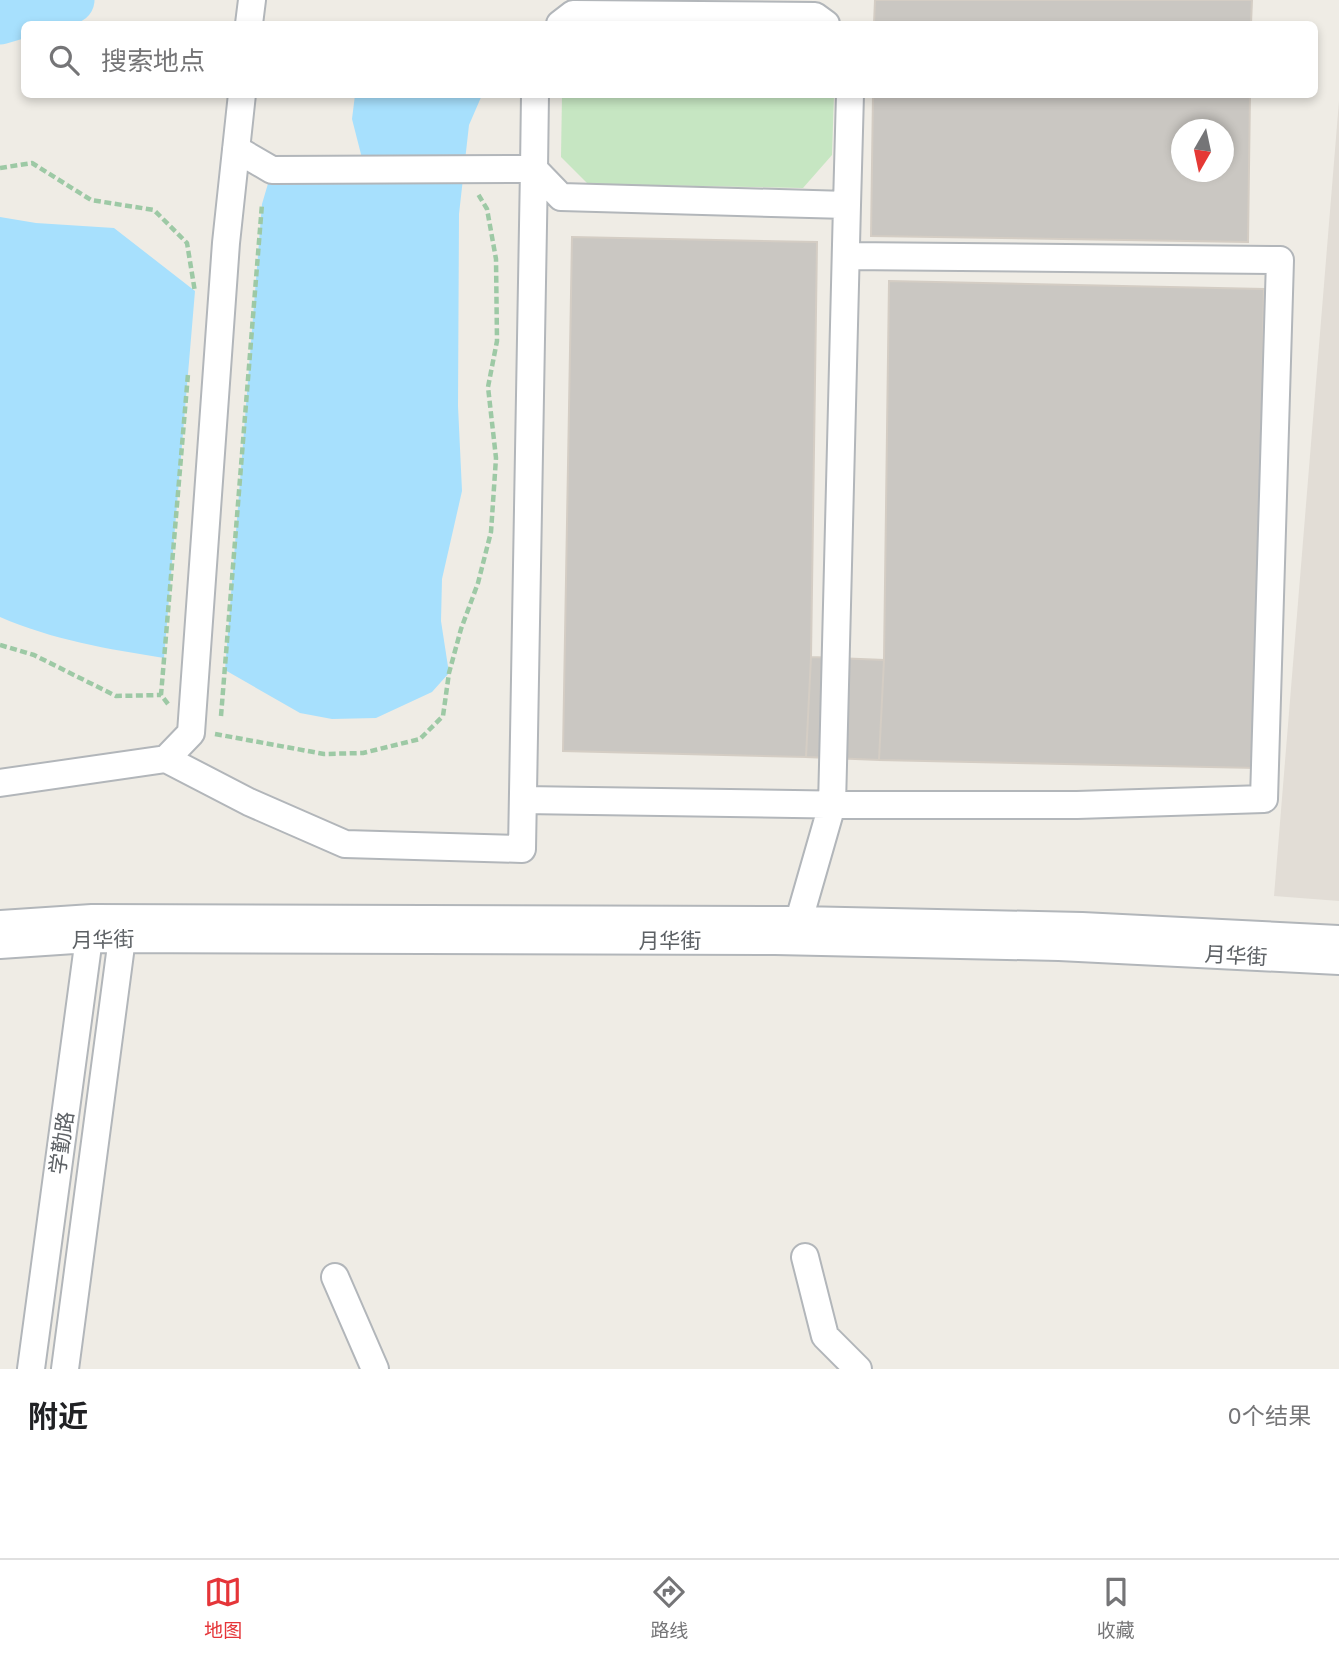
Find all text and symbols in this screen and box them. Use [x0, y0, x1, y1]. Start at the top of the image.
search box [21, 21, 1318, 98]
icon: search [45, 41, 83, 79]
text: 搜索地点 [101, 47, 205, 80]
north arrow [1171, 119, 1234, 182]
street label: 月华街 [71, 927, 135, 956]
street label: 月华街 [639, 929, 702, 956]
street label: 月华街 [1204, 942, 1268, 973]
street label: 学勤路 [46, 1110, 81, 1176]
text: 附近 [28, 1401, 88, 1438]
text: 0个结果 [1227, 1404, 1311, 1433]
tab: 地图 [204, 1573, 242, 1644]
tab: 路线 [650, 1573, 689, 1644]
tab: 收藏 [1097, 1573, 1135, 1644]

